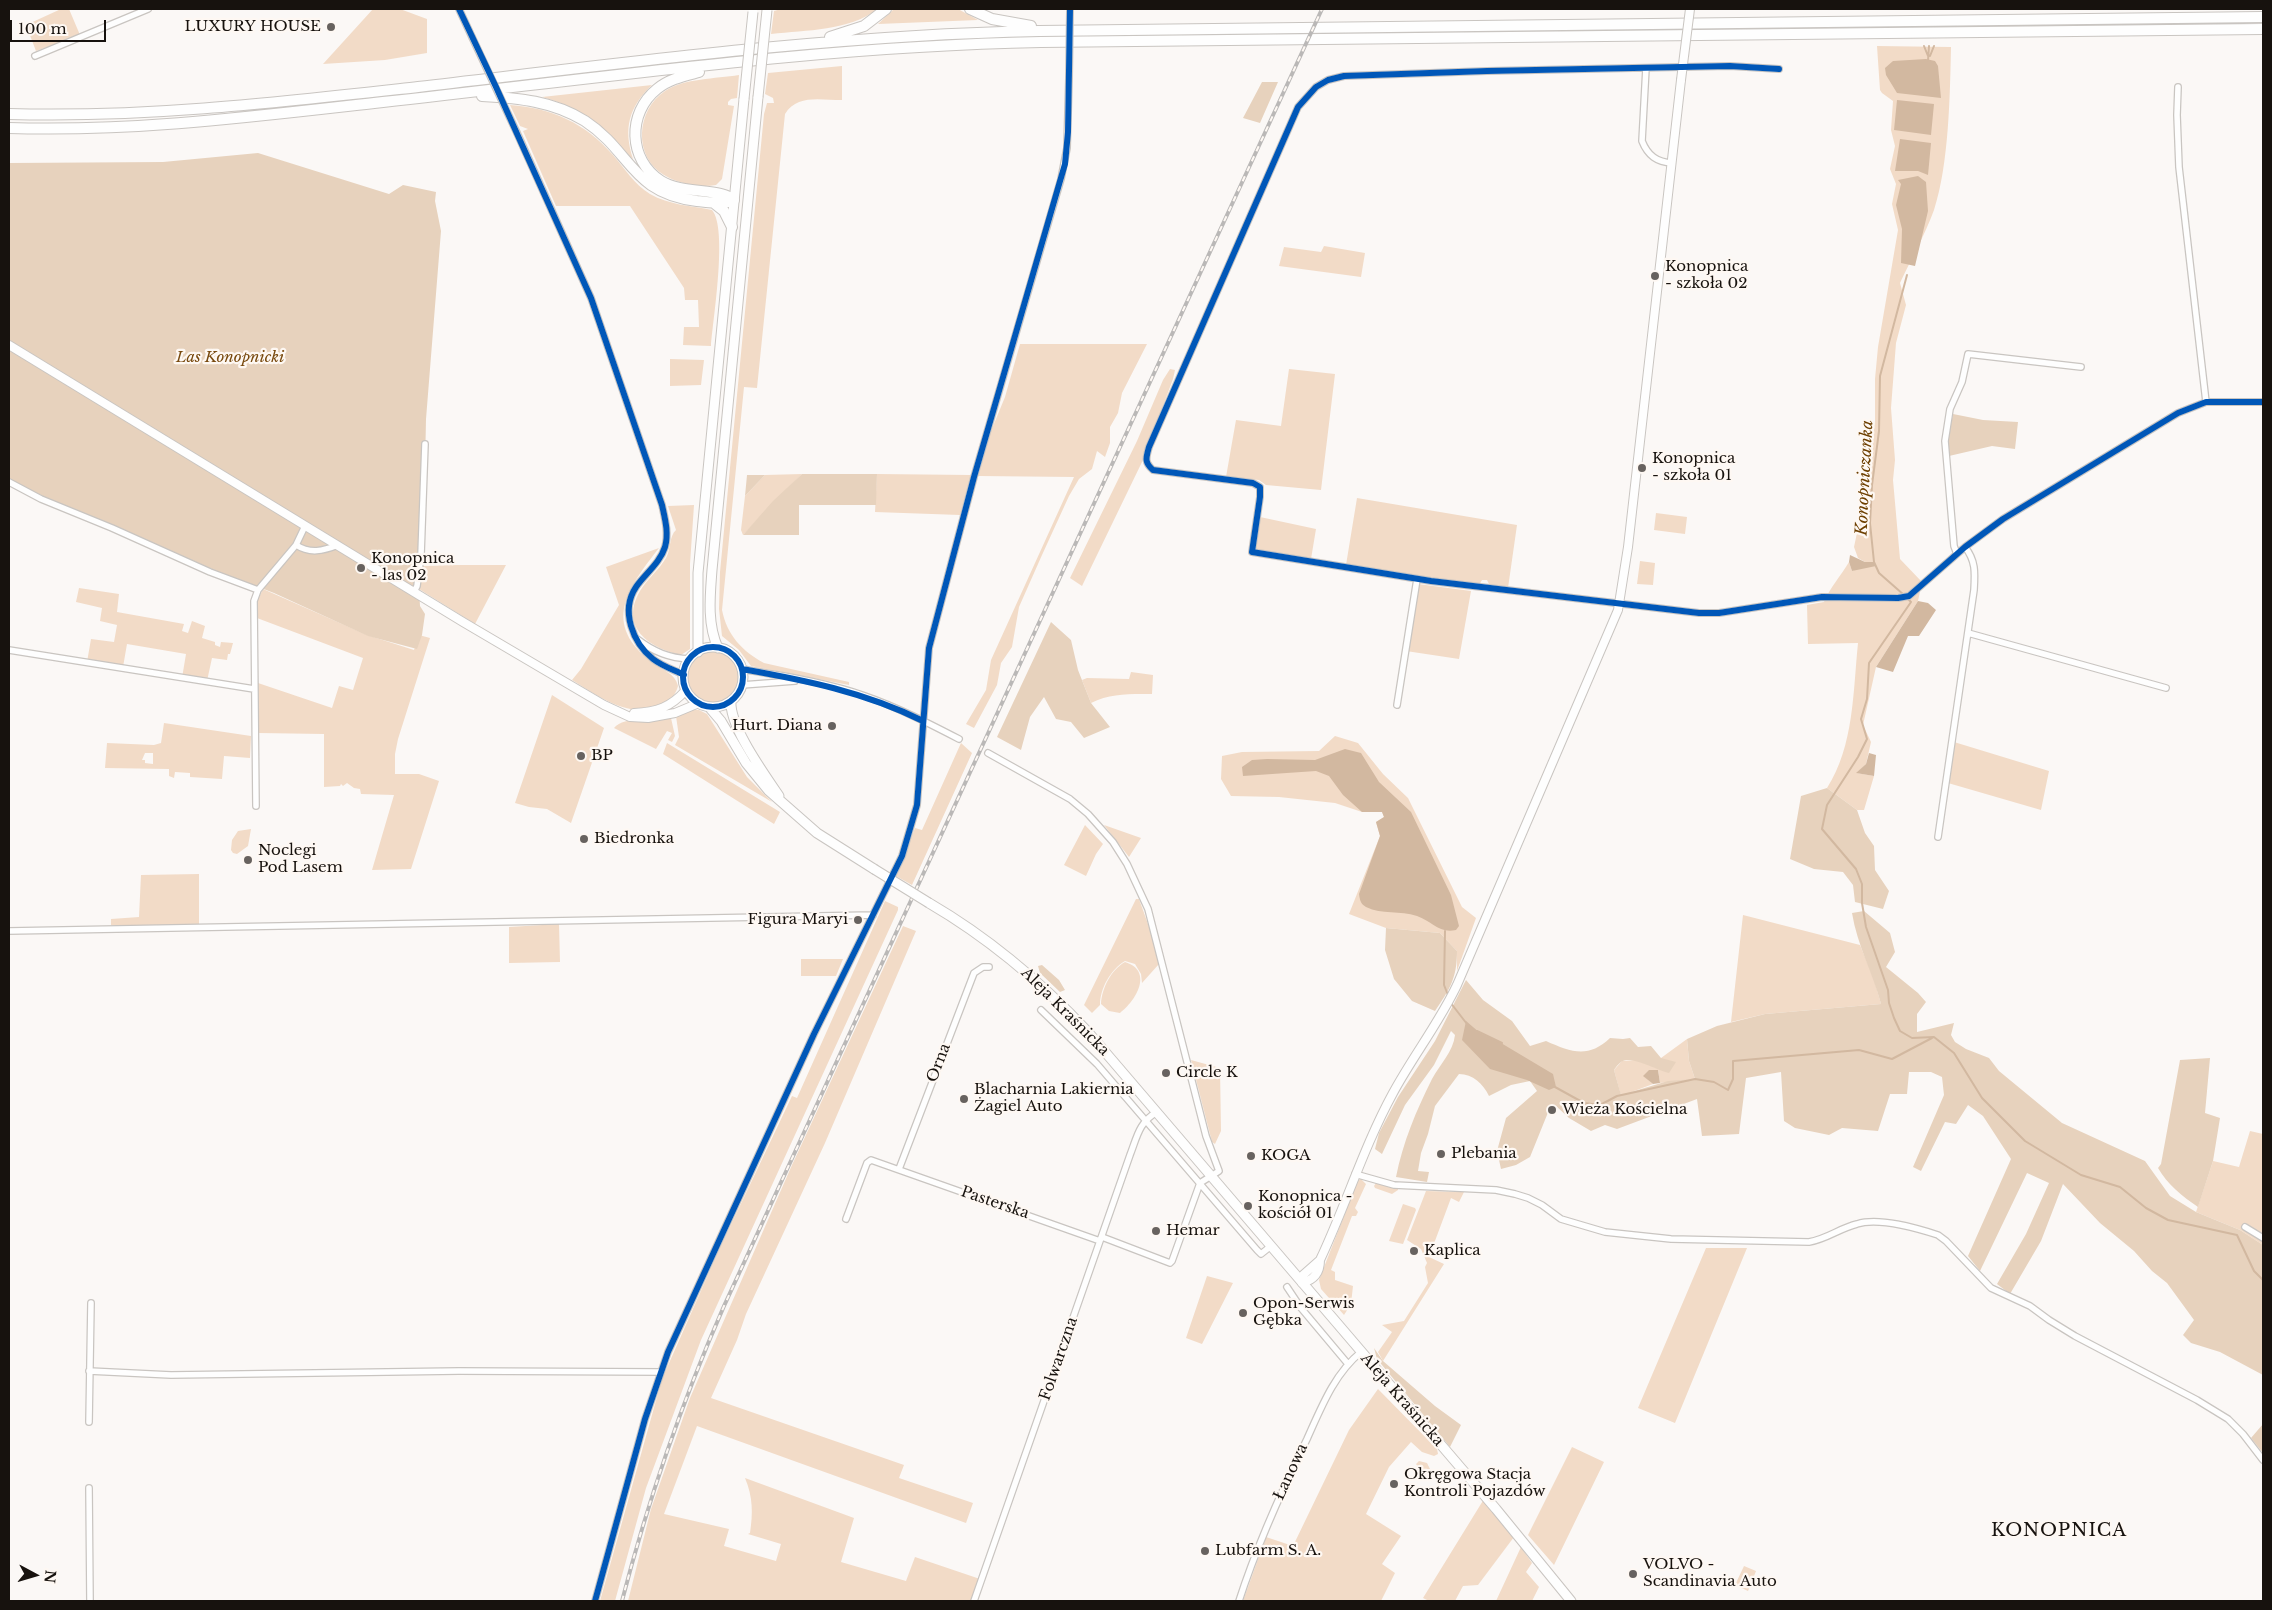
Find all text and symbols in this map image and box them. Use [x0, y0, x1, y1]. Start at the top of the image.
scale bar [12, 10, 109, 42]
place label: LUXURY HOUSE [185, 18, 321, 36]
text: 100 m [18, 19, 67, 38]
marker: LUXURY HOUSE [325, 21, 337, 33]
place label: Konopnica - szkoła 02 [1665, 258, 1748, 293]
marker: Konopnica - szkoła 02 [1649, 270, 1661, 282]
park label: Las Konopnicki [176, 349, 284, 367]
water label: Konopniczanka [1852, 420, 1878, 536]
place label: Konopnica - szkoła 01 [1652, 450, 1735, 485]
marker: Konopnica - szkoła 01 [1636, 462, 1648, 474]
place label: Konopnica - las 02 [371, 550, 454, 585]
marker: Konopnica - las 02 [355, 562, 367, 574]
place label: Hurt. Diana [732, 717, 822, 735]
marker: Hurt. Diana [826, 720, 838, 732]
place label: BP [591, 747, 613, 765]
marker: BP [575, 750, 587, 762]
place label: Biedronka [594, 830, 674, 848]
marker: Biedronka [578, 833, 590, 845]
place label: Noclegi Pod Lasem [258, 842, 343, 877]
marker: Noclegi Pod Lasem [242, 854, 254, 866]
place label: Figura Maryi [748, 911, 848, 929]
marker: Figura Maryi [852, 914, 864, 926]
street label: Aleja Kraśnicka [1017, 964, 1113, 1060]
street label: Orna [923, 1041, 955, 1085]
place label: Circle K [1176, 1064, 1238, 1082]
marker: Circle K [1160, 1067, 1172, 1079]
place label: Blacharnia Lakiernia Żagiel Auto [974, 1081, 1134, 1116]
marker: Blacharnia Lakiernia Żagiel Auto [958, 1093, 970, 1105]
place label: Wieża Kościelna [1562, 1101, 1687, 1119]
marker: Wieża Kościelna [1546, 1104, 1558, 1116]
place label: Plebania [1451, 1145, 1517, 1163]
place label: KOGA [1261, 1147, 1311, 1165]
marker: Plebania [1435, 1148, 1447, 1160]
marker: KOGA [1245, 1150, 1257, 1162]
street label: Pasterska [958, 1183, 1032, 1223]
place label: Konopnica - kościół 01 [1258, 1188, 1352, 1223]
marker: Konopnica - kościół 01 [1242, 1200, 1254, 1212]
place label: Hemar [1166, 1222, 1220, 1240]
marker: Hemar [1150, 1225, 1162, 1237]
place label: Kaplica [1424, 1242, 1481, 1260]
marker: Kaplica [1408, 1245, 1420, 1257]
place label: Opon-Serwis Gębka [1253, 1295, 1355, 1330]
marker: Opon-Serwis Gębka [1237, 1307, 1249, 1319]
street label: Folwarczna [1036, 1315, 1082, 1403]
street label: Aleja Kraśnicka [1357, 1350, 1447, 1450]
street label: Łanowa [1270, 1441, 1312, 1503]
place label: Okręgowa Stacja Kontroli Pojazdów [1404, 1466, 1545, 1501]
marker: Okręgowa Stacja Kontroli Pojazdów [1388, 1478, 1400, 1490]
district label: KONOPNICA [1990, 1520, 2128, 1542]
place label: Lubfarm S. A. [1215, 1542, 1321, 1560]
marker: Lubfarm S. A. [1199, 1545, 1211, 1557]
north arrow [10, 1550, 60, 1600]
place label: VOLVO - Scandinavia Auto [1643, 1556, 1777, 1591]
marker: VOLVO - Scandinavia Auto [1627, 1568, 1639, 1580]
text: N [40, 1569, 60, 1584]

